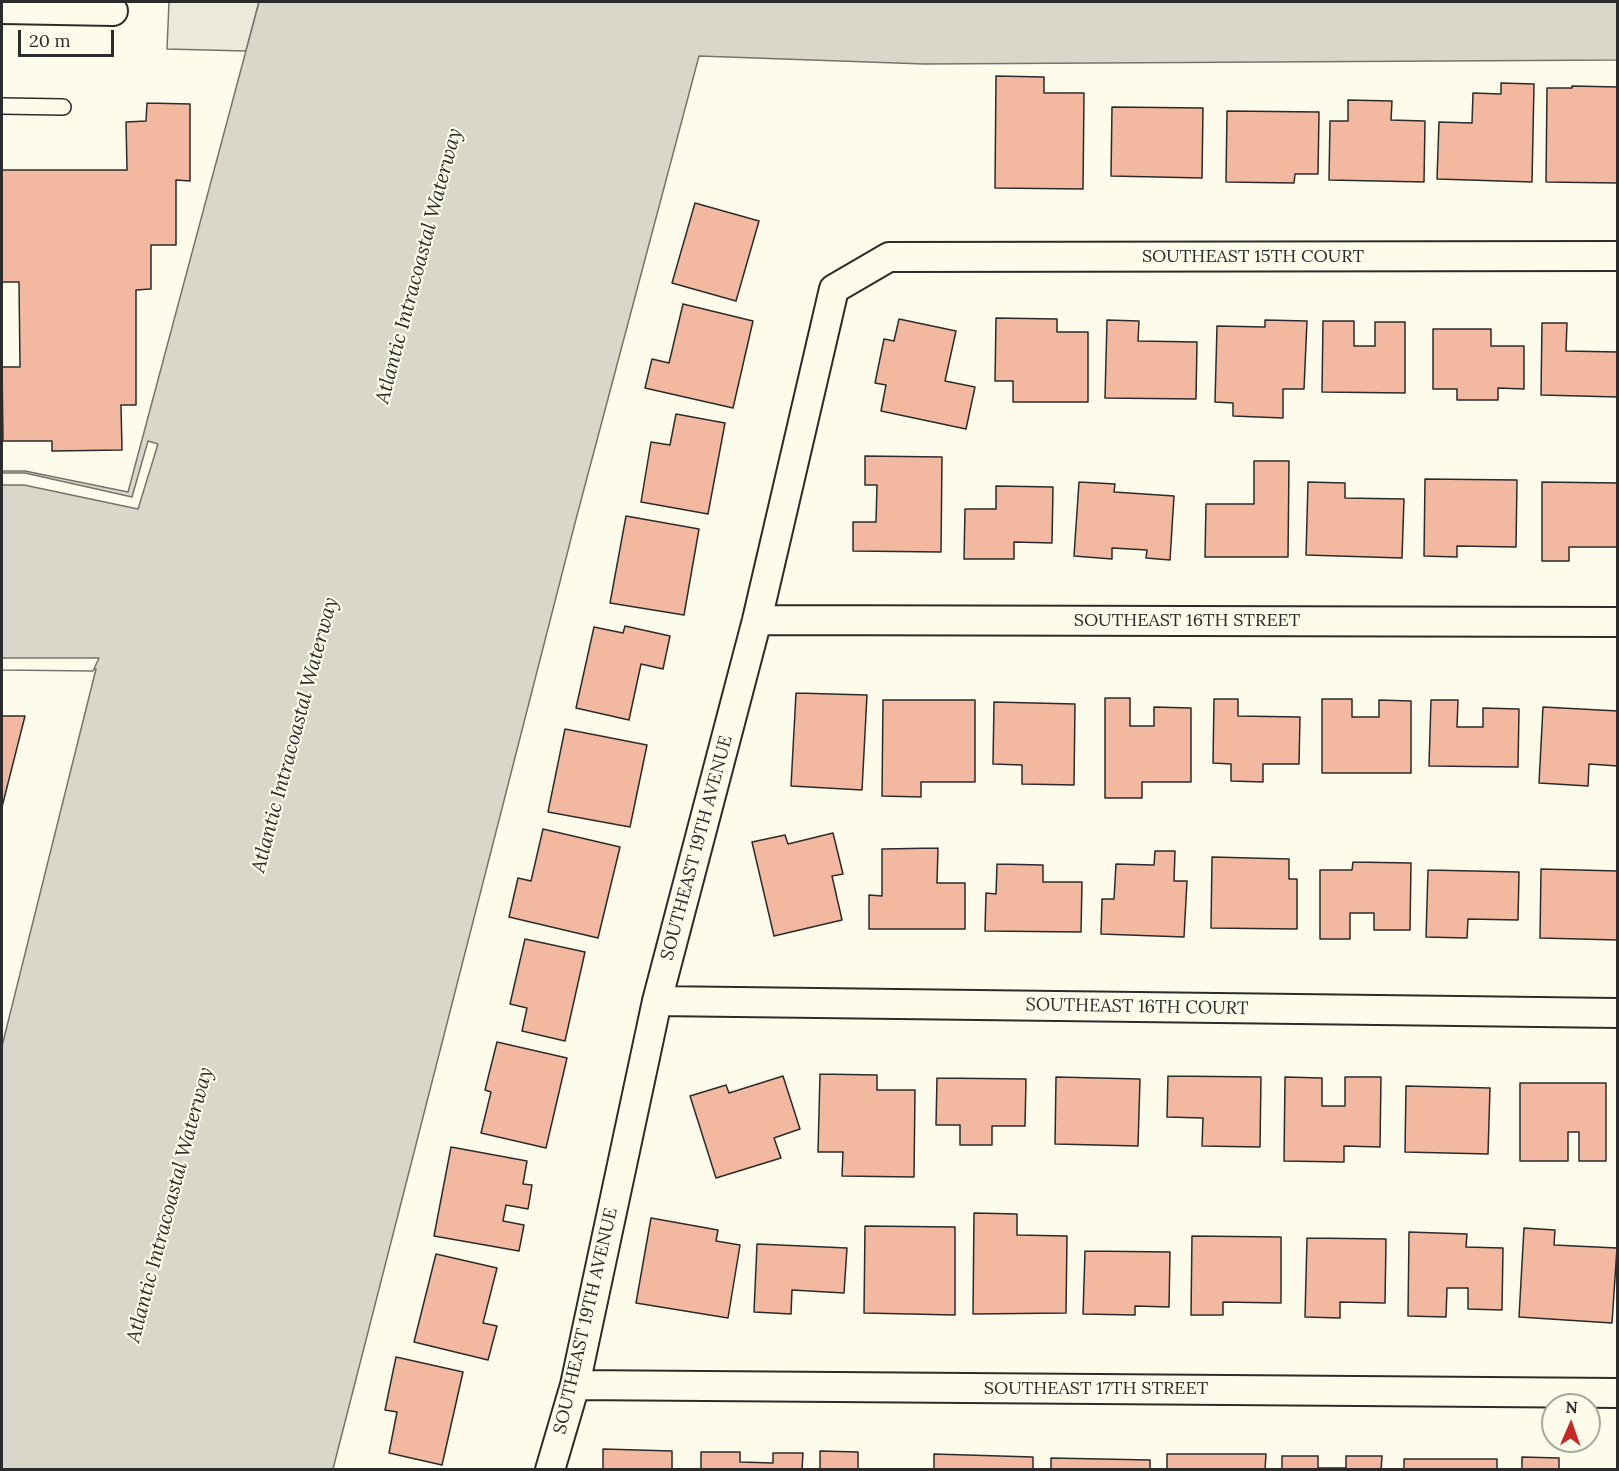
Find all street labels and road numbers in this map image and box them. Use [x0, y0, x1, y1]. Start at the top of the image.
street label: SOUTHEAST 15TH COURT [1142, 246, 1364, 268]
street label: SOUTHEAST 16TH STREET [1074, 610, 1300, 632]
street label: SOUTHEAST 19TH AVENUE [657, 733, 737, 963]
street label: SOUTHEAST 16TH COURT [1025, 994, 1249, 1020]
street label: SOUTHEAST 19TH AVENUE [549, 1206, 623, 1436]
street label: SOUTHEAST 17TH STREET [984, 1378, 1208, 1400]

